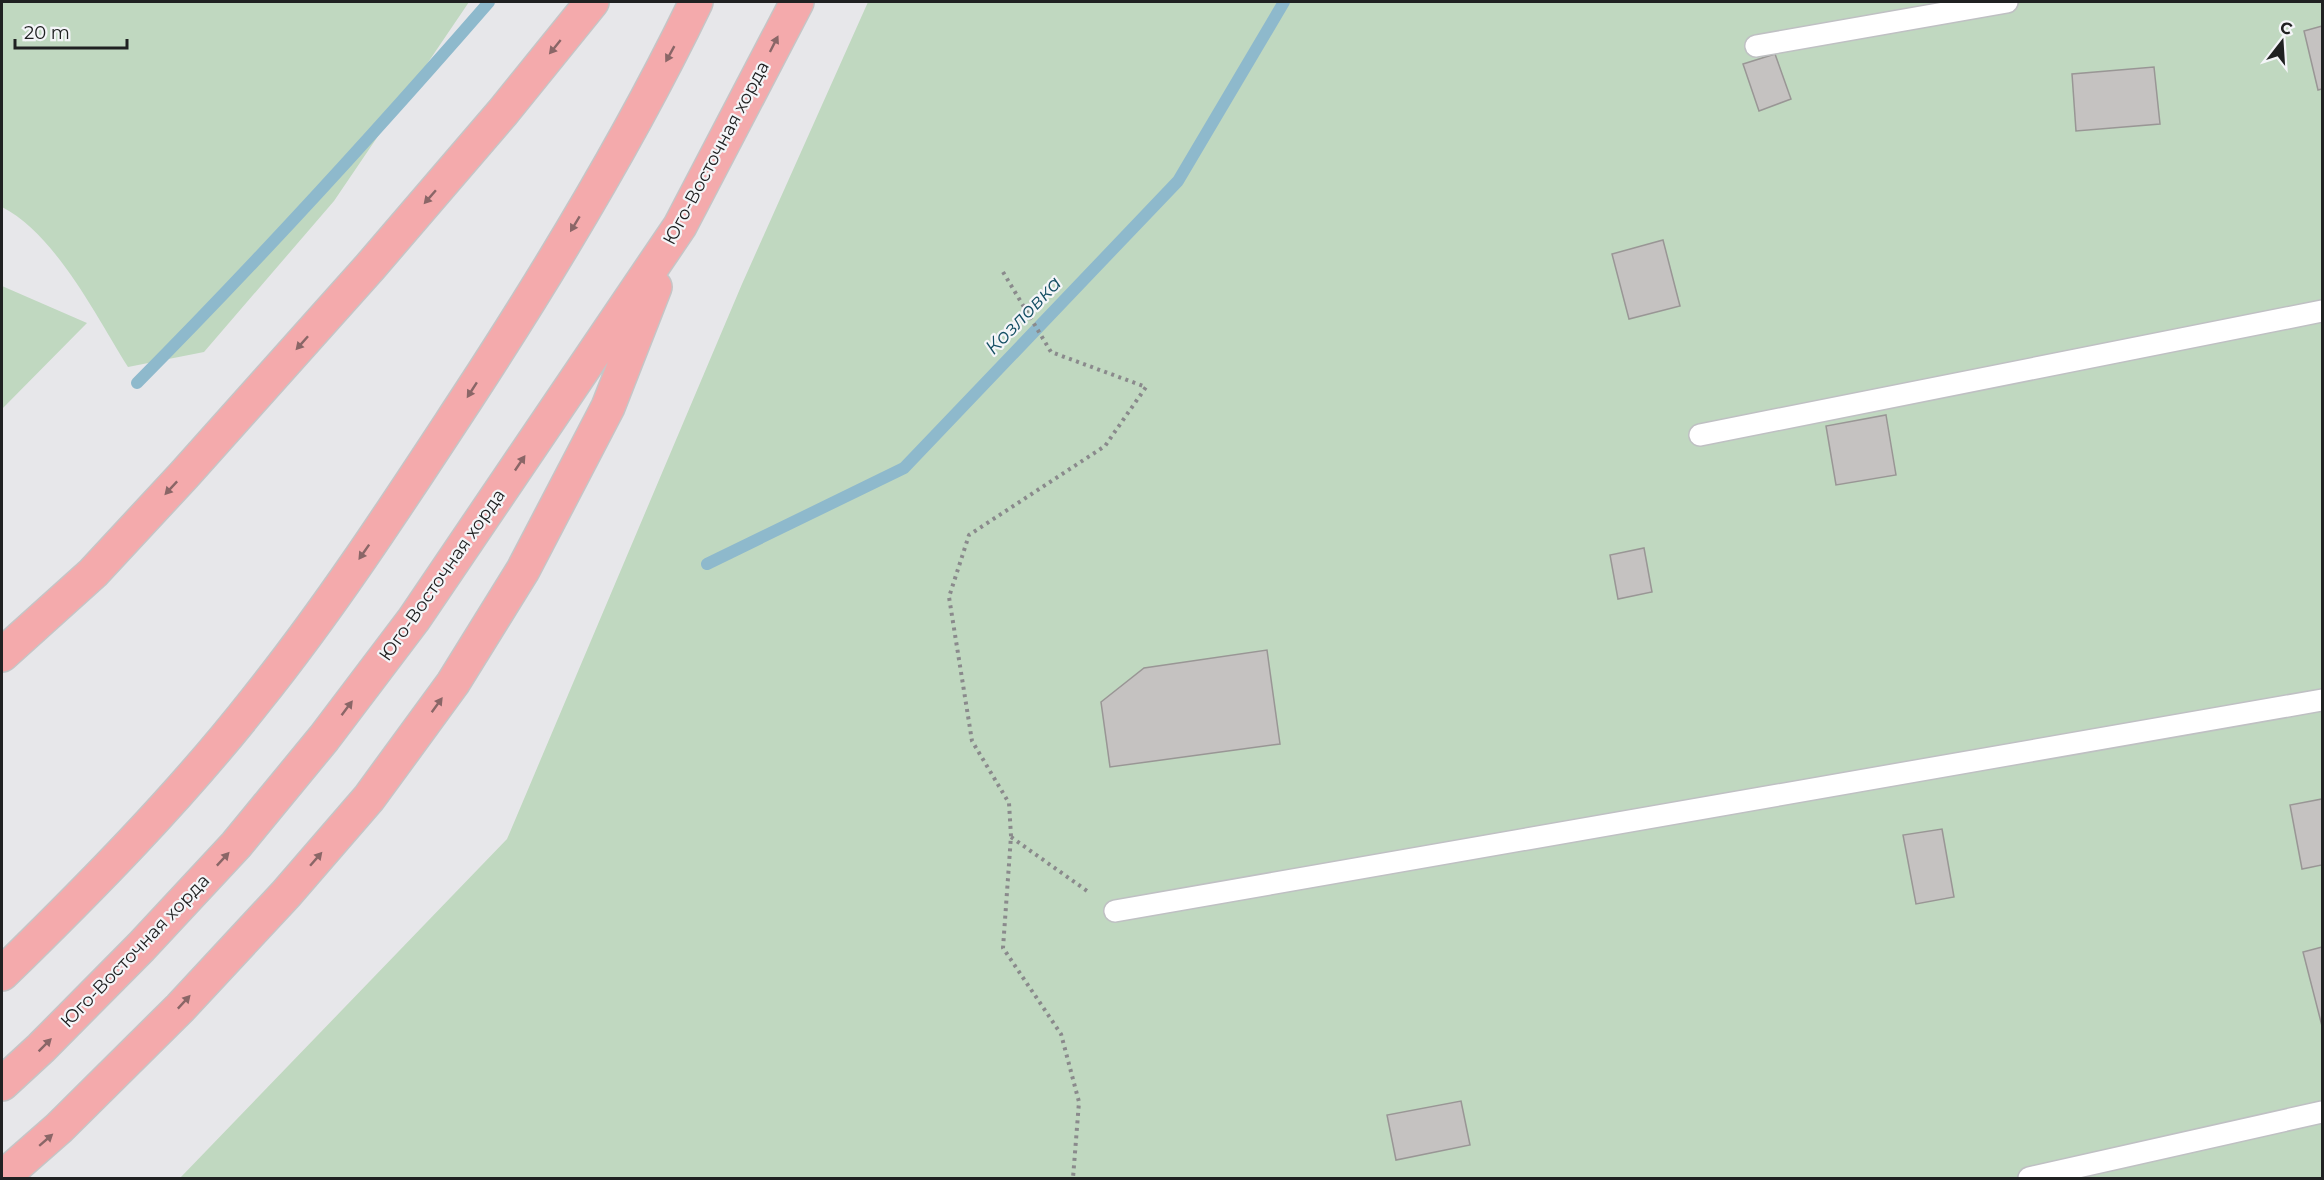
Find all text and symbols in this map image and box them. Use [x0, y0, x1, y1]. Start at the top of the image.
scale bar [15, 12, 128, 50]
north arrow [2252, 12, 2312, 72]
text: С [2278, 17, 2295, 39]
text: 20 m [24, 22, 70, 44]
one-way arrow [769, 35, 779, 53]
one-way arrow [549, 39, 562, 55]
one-way arrow [665, 45, 675, 62]
street label: Юго-Восточная хорда [658, 57, 774, 249]
one-way arrow [424, 189, 437, 204]
one-way arrow [570, 216, 581, 232]
water label: Козловка [980, 271, 1066, 359]
one-way arrow [295, 336, 309, 351]
one-way arrow [466, 381, 478, 397]
one-way arrow [514, 455, 525, 471]
one-way arrow [165, 480, 178, 495]
street label: Юго-Восточная хорда [374, 485, 510, 665]
one-way arrow [358, 543, 370, 559]
one-way arrow [430, 698, 442, 713]
one-way arrow [341, 700, 353, 716]
one-way arrow [216, 852, 230, 866]
one-way arrow [309, 852, 322, 867]
street label: Юго-Восточная хорда [56, 870, 214, 1032]
one-way arrow [177, 996, 191, 1010]
one-way arrow [37, 1038, 51, 1052]
one-way arrow [38, 1134, 53, 1147]

